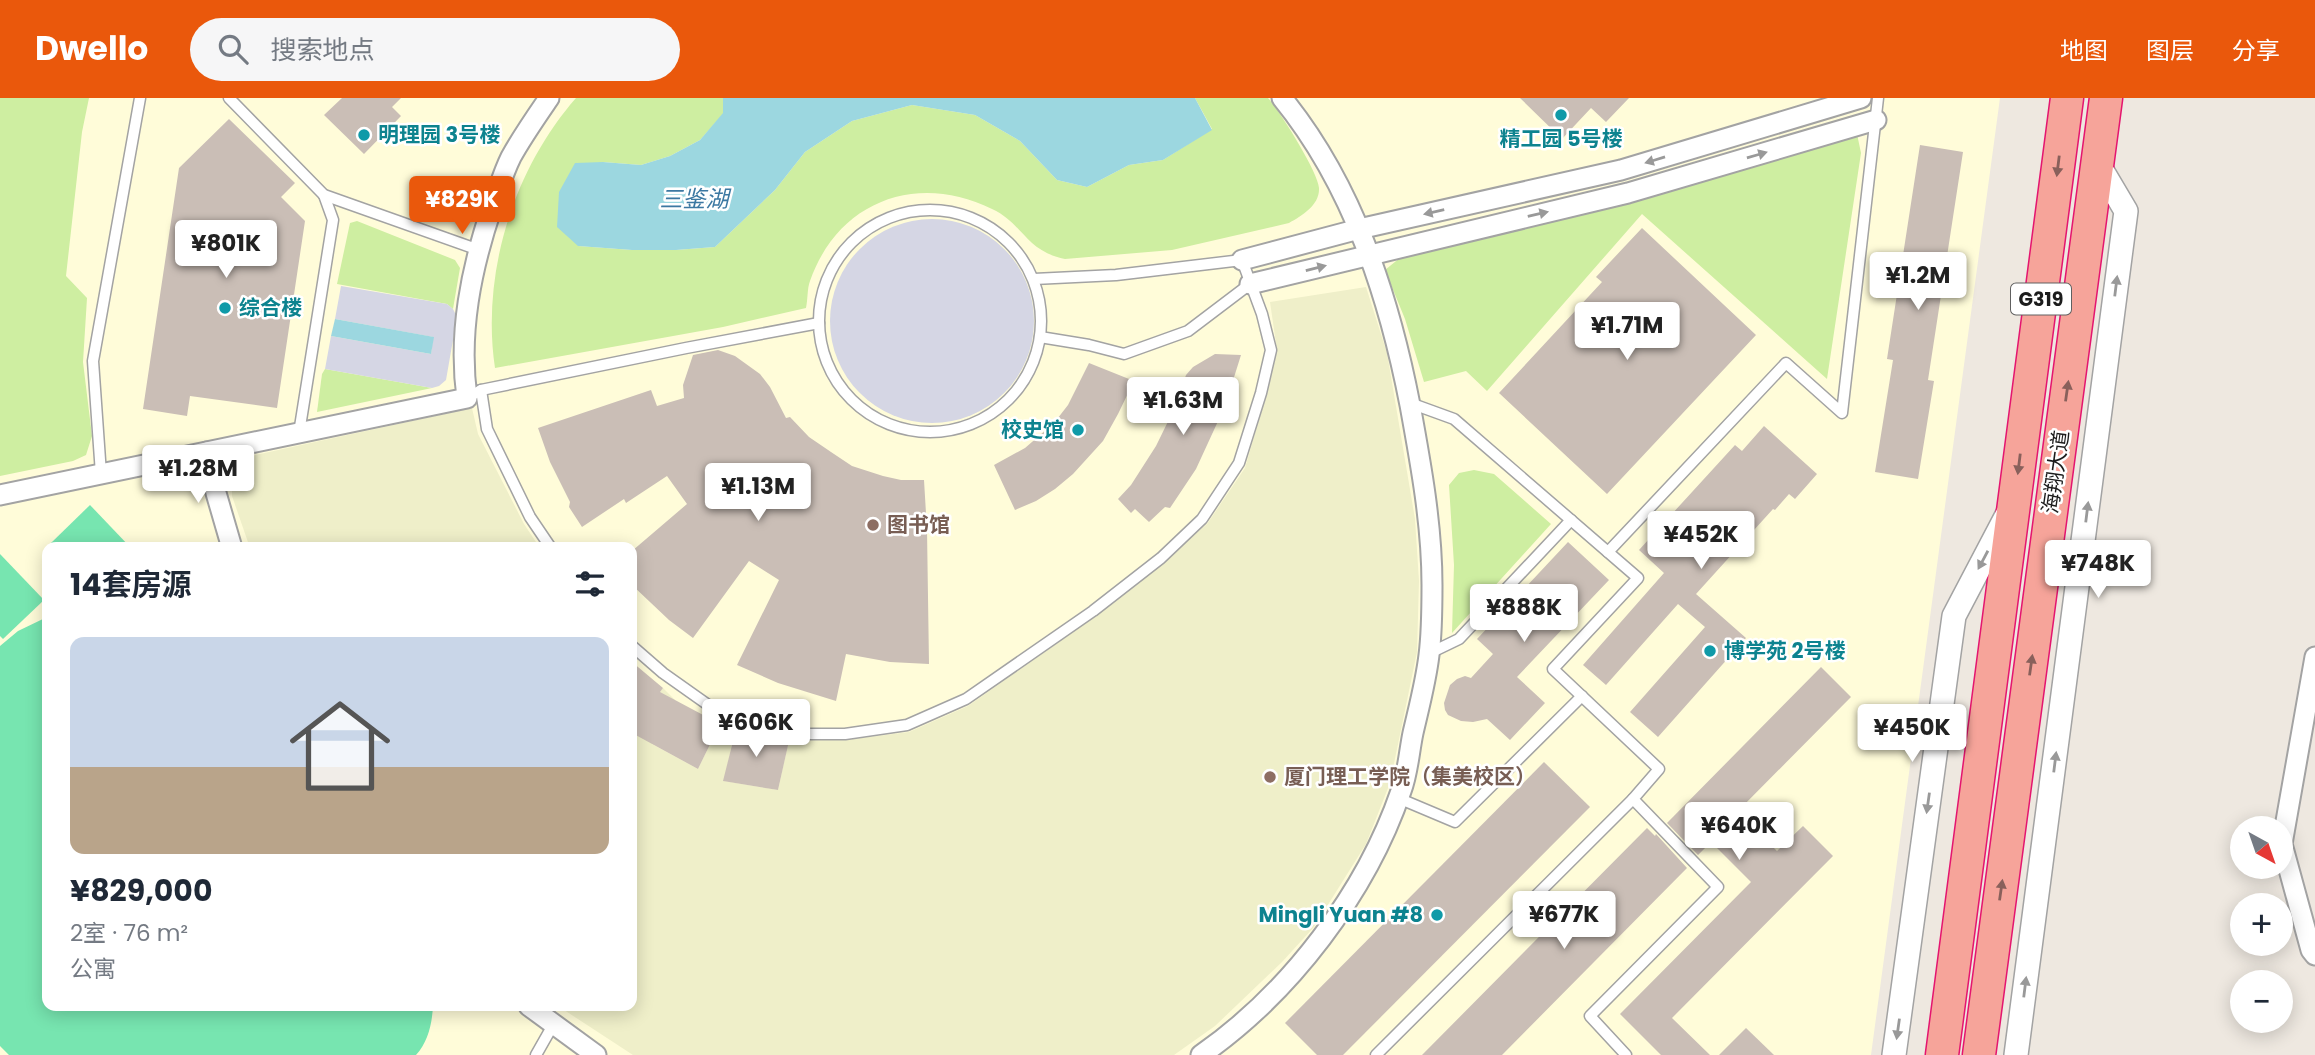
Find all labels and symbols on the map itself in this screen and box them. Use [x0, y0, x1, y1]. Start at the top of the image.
marker: 精工园 5号楼 [1553, 107, 1569, 123]
place label: 明理园 3号楼 [378, 120, 500, 149]
place label: 精工园 5号楼 [1499, 124, 1623, 153]
marker: 明理园 3号楼 [356, 127, 372, 143]
one-way arrow [1747, 149, 1768, 159]
one-way arrow [1644, 155, 1665, 165]
one-way arrow [2053, 155, 2064, 177]
pin: ¥829K [413, 176, 511, 236]
water label: 三鉴湖 [660, 183, 732, 215]
one-way arrow [1423, 207, 1445, 218]
one-way arrow [1527, 208, 1549, 219]
pin: ¥801K [177, 220, 275, 280]
pin: ¥1.2M [1869, 252, 1967, 312]
one-way arrow [1306, 262, 1328, 273]
one-way arrow [2111, 275, 2122, 297]
road number: G319 [2011, 284, 2071, 314]
place label: 综合楼 [239, 293, 302, 322]
marker: 综合楼 [217, 300, 233, 316]
pin: ¥1.71M [1570, 302, 1684, 362]
pin: ¥1.63M [1126, 378, 1240, 437]
one-way arrow [2062, 379, 2073, 401]
place label: 校史馆 [1001, 415, 1064, 444]
marker: 校史馆 [1070, 422, 1086, 438]
street label: 海翔大道 [2035, 428, 2076, 516]
pin: ¥1.28M [141, 446, 255, 505]
one-way arrow [2014, 453, 2025, 475]
pin: ¥1.13M [701, 464, 815, 523]
one-way arrow [2082, 501, 2093, 523]
place label: 图书馆 [887, 510, 950, 539]
pin: ¥452K [1652, 512, 1750, 571]
marker: 图书馆 [865, 517, 881, 533]
pin: ¥748K [2049, 540, 2147, 600]
one-way arrow [1977, 550, 1989, 570]
pin: ¥888K [1475, 584, 1573, 644]
place label: 博学苑 2号楼 [1724, 636, 1845, 665]
marker: 博学苑 2号楼 [1702, 643, 1718, 659]
one-way arrow [2025, 654, 2036, 676]
pin: ¥606K [707, 700, 805, 759]
pin: ¥450K [1863, 704, 1961, 764]
one-way arrow [2049, 751, 2060, 773]
place label: 厦门理工学院（集美校区） [1284, 762, 1536, 791]
marker: 厦门理工学院（集美校区） [1262, 769, 1278, 785]
one-way arrow [1923, 793, 1934, 815]
pin: ¥640K [1690, 802, 1788, 862]
north arrow [2230, 816, 2292, 878]
one-way arrow [1995, 879, 2006, 901]
pin: ¥677K [1515, 892, 1613, 951]
place label: Mingli Yuan #8 [1259, 900, 1423, 929]
marker: Mingli Yuan #8 [1429, 907, 1445, 923]
one-way arrow [2020, 976, 2031, 998]
one-way arrow [1892, 1018, 1903, 1040]

